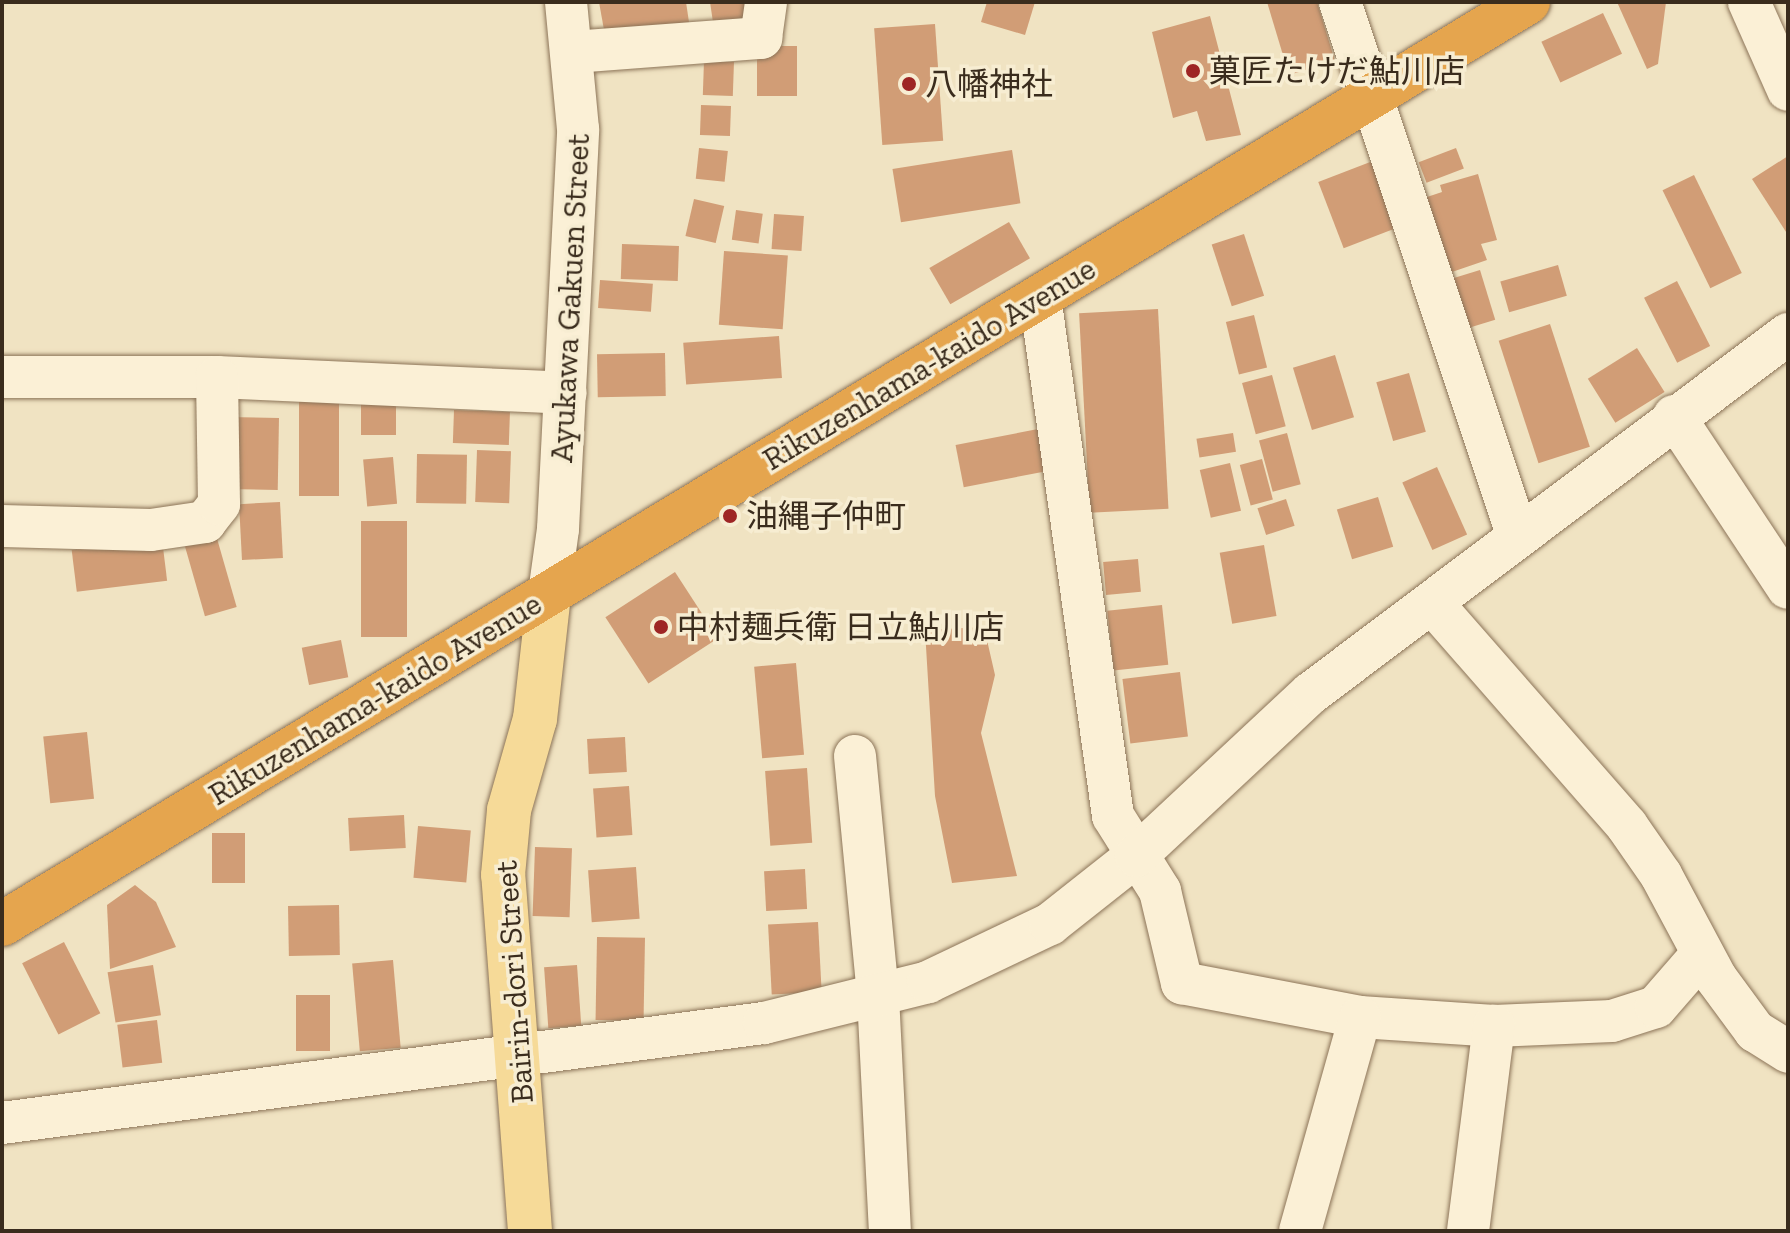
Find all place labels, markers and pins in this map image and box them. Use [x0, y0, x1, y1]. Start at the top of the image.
place label: 菓匠たけだ鮎川店 [1209, 52, 1465, 90]
marker: 菓匠たけだ鮎川店 [1184, 62, 1202, 80]
place label: 八幡神社 [925, 65, 1053, 103]
marker: 八幡神社 [900, 75, 918, 93]
place label: 油縄子仲町 [746, 497, 906, 535]
marker: 油縄子仲町 [721, 507, 739, 525]
place label: 中村麺兵衛 日立鮎川店 [677, 608, 1004, 646]
marker: 中村麺兵衛 日立鮎川店 [652, 618, 670, 636]

